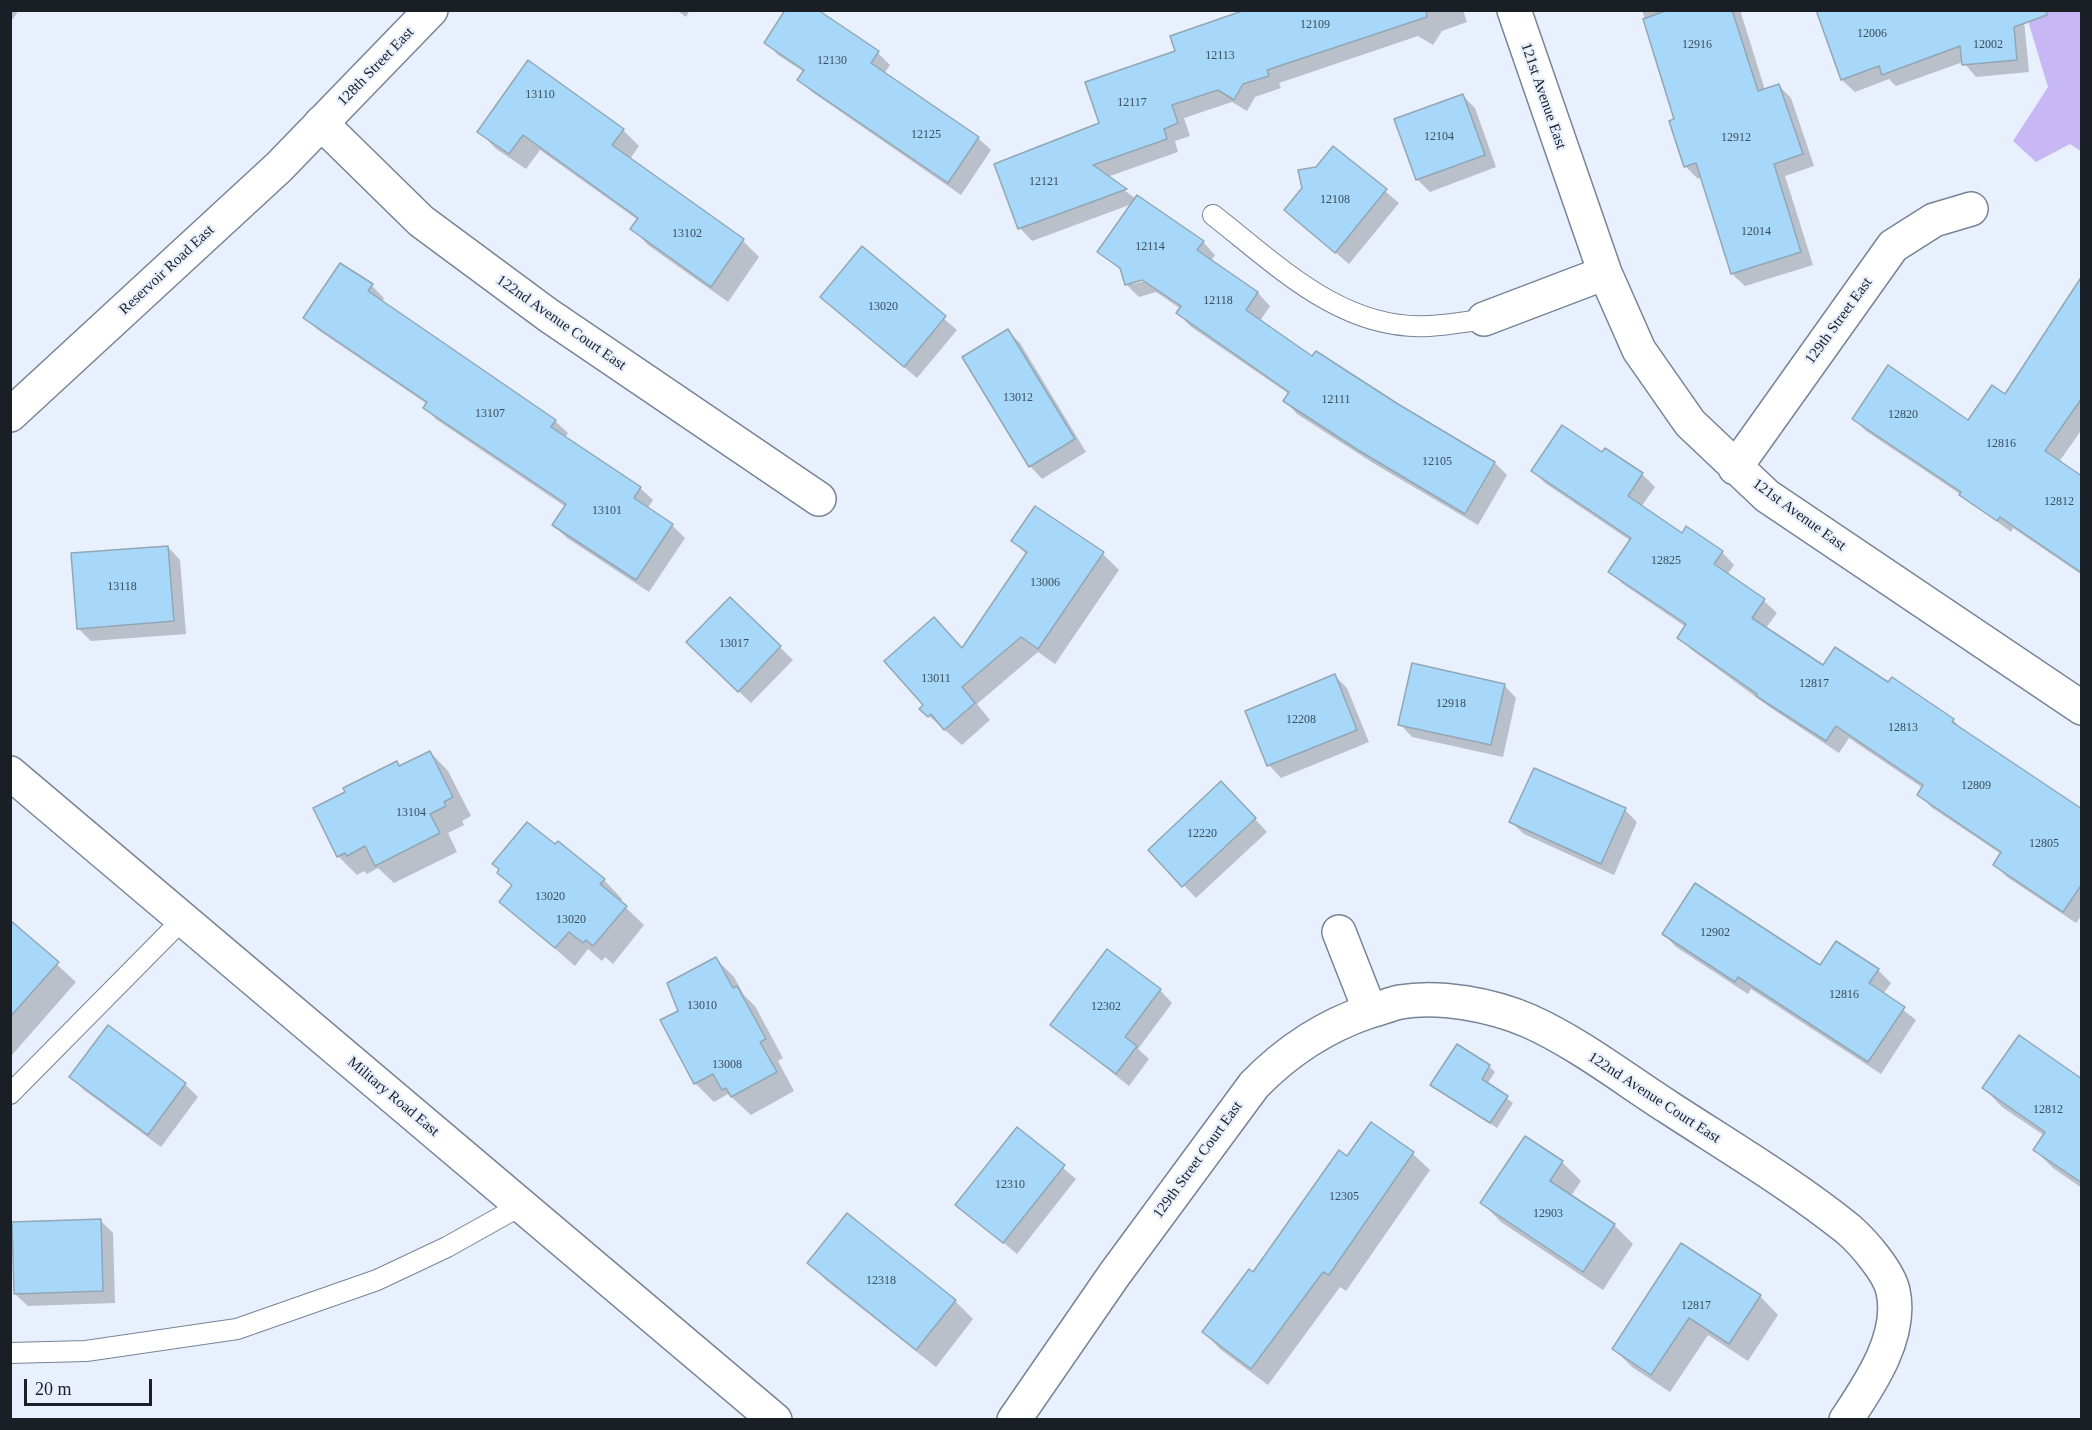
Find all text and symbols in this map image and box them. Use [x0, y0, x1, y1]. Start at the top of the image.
house number: 12109 [1300, 18, 1330, 32]
street label: 128th Street East [334, 24, 418, 110]
house number: 12006 [1857, 27, 1887, 41]
house number: 12916 [1682, 38, 1712, 52]
house number: 12002 [1973, 38, 2003, 52]
street label: 121st Avenue East [1516, 40, 1570, 152]
house number: 12113 [1205, 49, 1235, 63]
house number: 12130 [817, 54, 847, 68]
house number: 13110 [525, 88, 555, 102]
house number: 12117 [1117, 96, 1147, 110]
house number: 12125 [911, 128, 941, 142]
house number: 12104 [1424, 130, 1454, 144]
house number: 12912 [1721, 131, 1751, 145]
house number: 12121 [1029, 175, 1059, 189]
house number: 12108 [1320, 193, 1350, 207]
street label: Reservoir Road East [116, 221, 218, 319]
house number: 12014 [1741, 225, 1771, 239]
house number: 13102 [672, 227, 702, 241]
house number: 12114 [1135, 240, 1165, 254]
street label: 122nd Avenue Court East [493, 271, 629, 375]
street label: 129th Street East [1802, 274, 1876, 368]
house number: 12118 [1203, 294, 1233, 308]
house number: 13020 [868, 300, 898, 314]
house number: 13012 [1003, 391, 1033, 405]
house number: 12111 [1321, 393, 1351, 407]
house number: 13107 [475, 407, 505, 421]
house number: 12820 [1888, 408, 1918, 422]
house number: 12816 [1986, 437, 2016, 451]
house number: 12105 [1422, 455, 1452, 469]
street label: 121st Avenue East [1749, 475, 1849, 555]
house number: 12812 [2044, 495, 2074, 509]
house number: 13101 [592, 504, 622, 518]
house number: 12825 [1651, 554, 1681, 568]
house number: 13006 [1030, 576, 1060, 590]
house number: 13118 [107, 580, 137, 594]
house number: 13017 [719, 637, 749, 651]
house number: 13011 [921, 672, 951, 686]
house number: 12817 [1799, 677, 1829, 691]
house number: 12918 [1436, 697, 1466, 711]
house number: 12208 [1286, 713, 1316, 727]
house number: 12813 [1888, 721, 1918, 735]
house number: 12809 [1961, 779, 1991, 793]
house number: 13104 [396, 806, 426, 820]
house number: 12220 [1187, 827, 1217, 841]
house number: 12805 [2029, 837, 2059, 851]
house number: 13020 [535, 890, 565, 904]
house number: 13020 [556, 913, 586, 927]
house number: 12902 [1700, 926, 1730, 940]
house number: 12816 [1829, 988, 1859, 1002]
house number: 13010 [687, 999, 717, 1013]
house number: 12302 [1091, 1000, 1121, 1014]
street label: 122nd Avenue Court East [1584, 1048, 1724, 1148]
street label: Military Road East [343, 1053, 443, 1141]
house number: 13008 [712, 1058, 742, 1072]
street label: 129th Street Court East [1149, 1098, 1247, 1222]
house number: 12812 [2033, 1103, 2063, 1117]
house number: 12310 [995, 1178, 1025, 1192]
house number: 12305 [1329, 1190, 1359, 1204]
house number: 12903 [1533, 1207, 1563, 1221]
house number: 12318 [866, 1274, 896, 1288]
house number: 12817 [1681, 1299, 1711, 1313]
scale bar [27, 1367, 154, 1405]
text: 20 m [35, 1379, 72, 1399]

